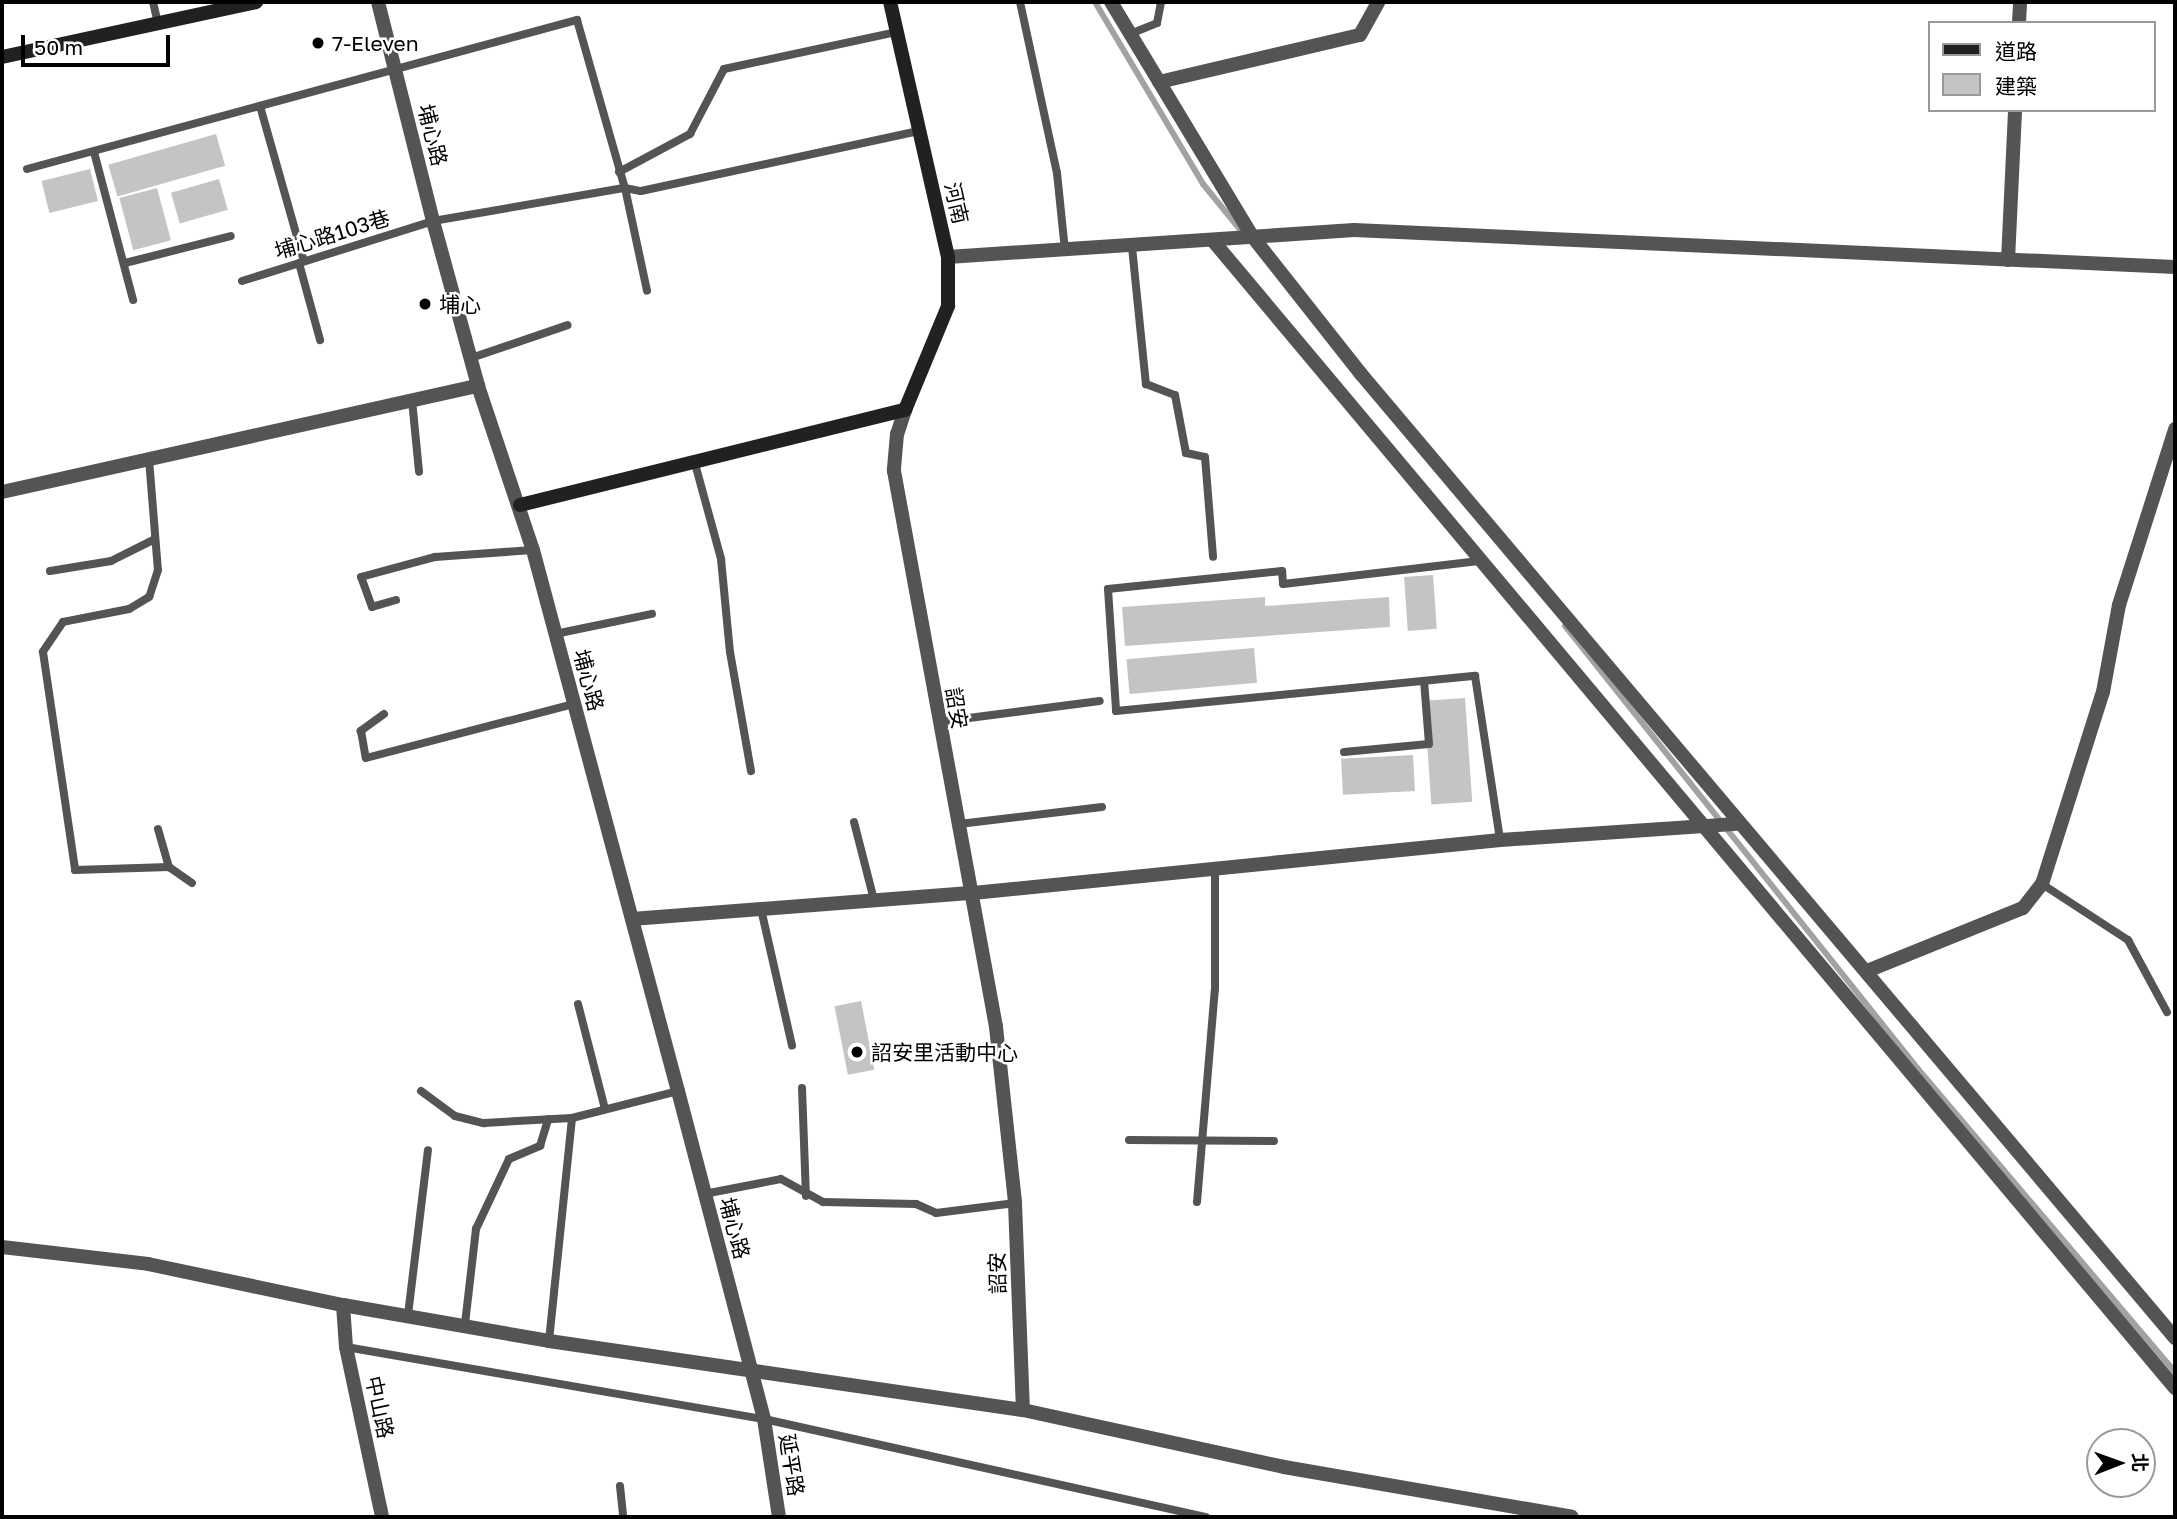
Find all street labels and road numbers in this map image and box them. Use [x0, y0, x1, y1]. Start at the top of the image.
street label: 埔心路 [413, 101, 453, 169]
street label: 河南 [940, 180, 974, 226]
street label: 埔心路103巷 [271, 204, 393, 264]
street label: 埔心路 [569, 646, 609, 714]
street label: 詔安 [941, 685, 973, 731]
street label: 埔心路 [715, 1194, 755, 1262]
street label: 詔安 [984, 1252, 1010, 1294]
street label: 中山路 [361, 1374, 399, 1440]
street label: 延平路 [775, 1432, 809, 1498]

